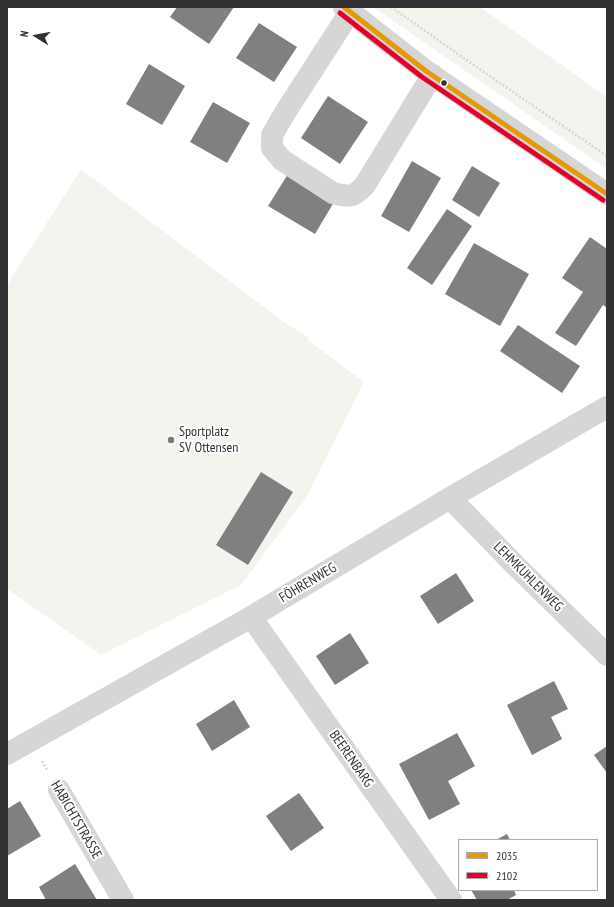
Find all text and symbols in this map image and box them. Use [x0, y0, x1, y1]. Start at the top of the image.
north arrow [16, 16, 56, 56]
text: N [17, 29, 32, 38]
unlabelled marker [439, 78, 449, 88]
place label: Sportplatz SV Ottensen [179, 424, 238, 456]
marker: Sportplatz SV Ottensen [166, 435, 176, 445]
street label: LEHMKUHLENWEG [490, 539, 566, 615]
street label: FÖHRENWEG [276, 559, 340, 607]
street label: BEERENBARG [325, 727, 377, 791]
street label: HABICHTSTRASSE [47, 778, 105, 862]
legend [458, 839, 598, 891]
text: 2035 [496, 848, 518, 863]
text: 2102 [496, 868, 518, 883]

